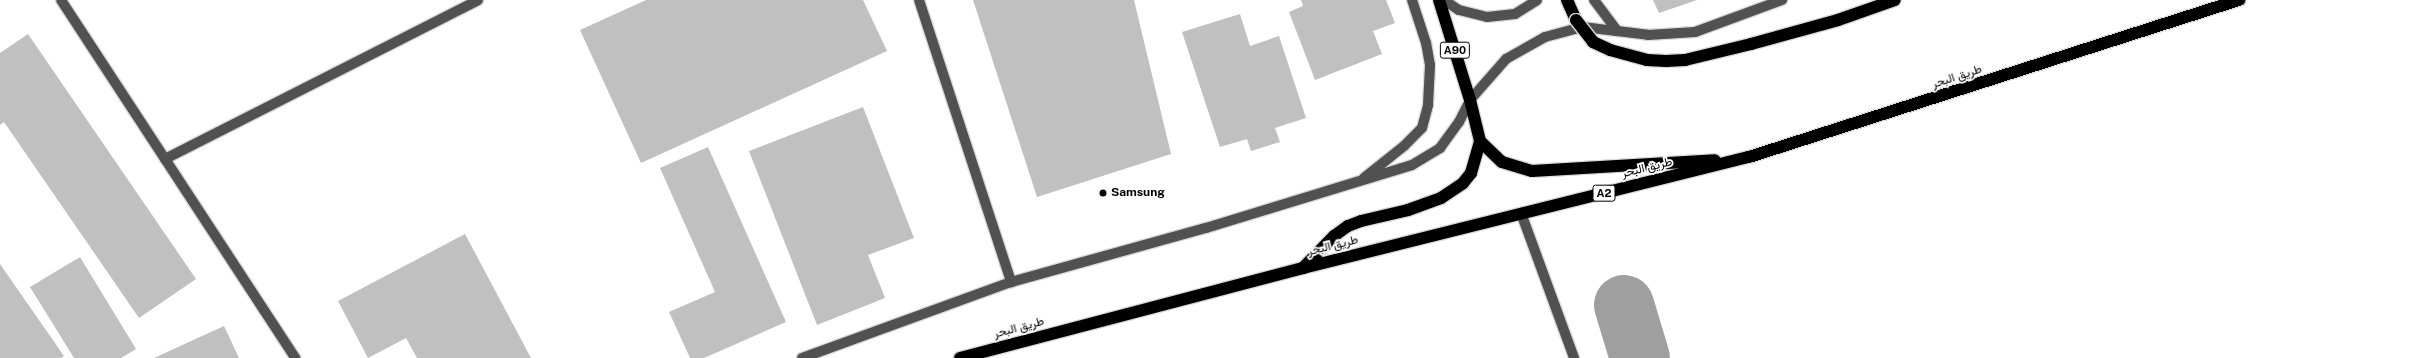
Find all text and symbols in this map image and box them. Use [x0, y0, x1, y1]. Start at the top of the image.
road number: A90 [1439, 41, 1471, 59]
street label: طريق البحر [1930, 62, 1984, 92]
street label: طريق البحر [1620, 155, 1674, 181]
road number: A2 [1592, 184, 1616, 202]
place label: Samsung [1111, 186, 1165, 200]
marker: Samsung [1098, 188, 1108, 198]
street label: طريق البحر [1306, 233, 1360, 259]
street label: طريق البحر [992, 314, 1046, 342]

